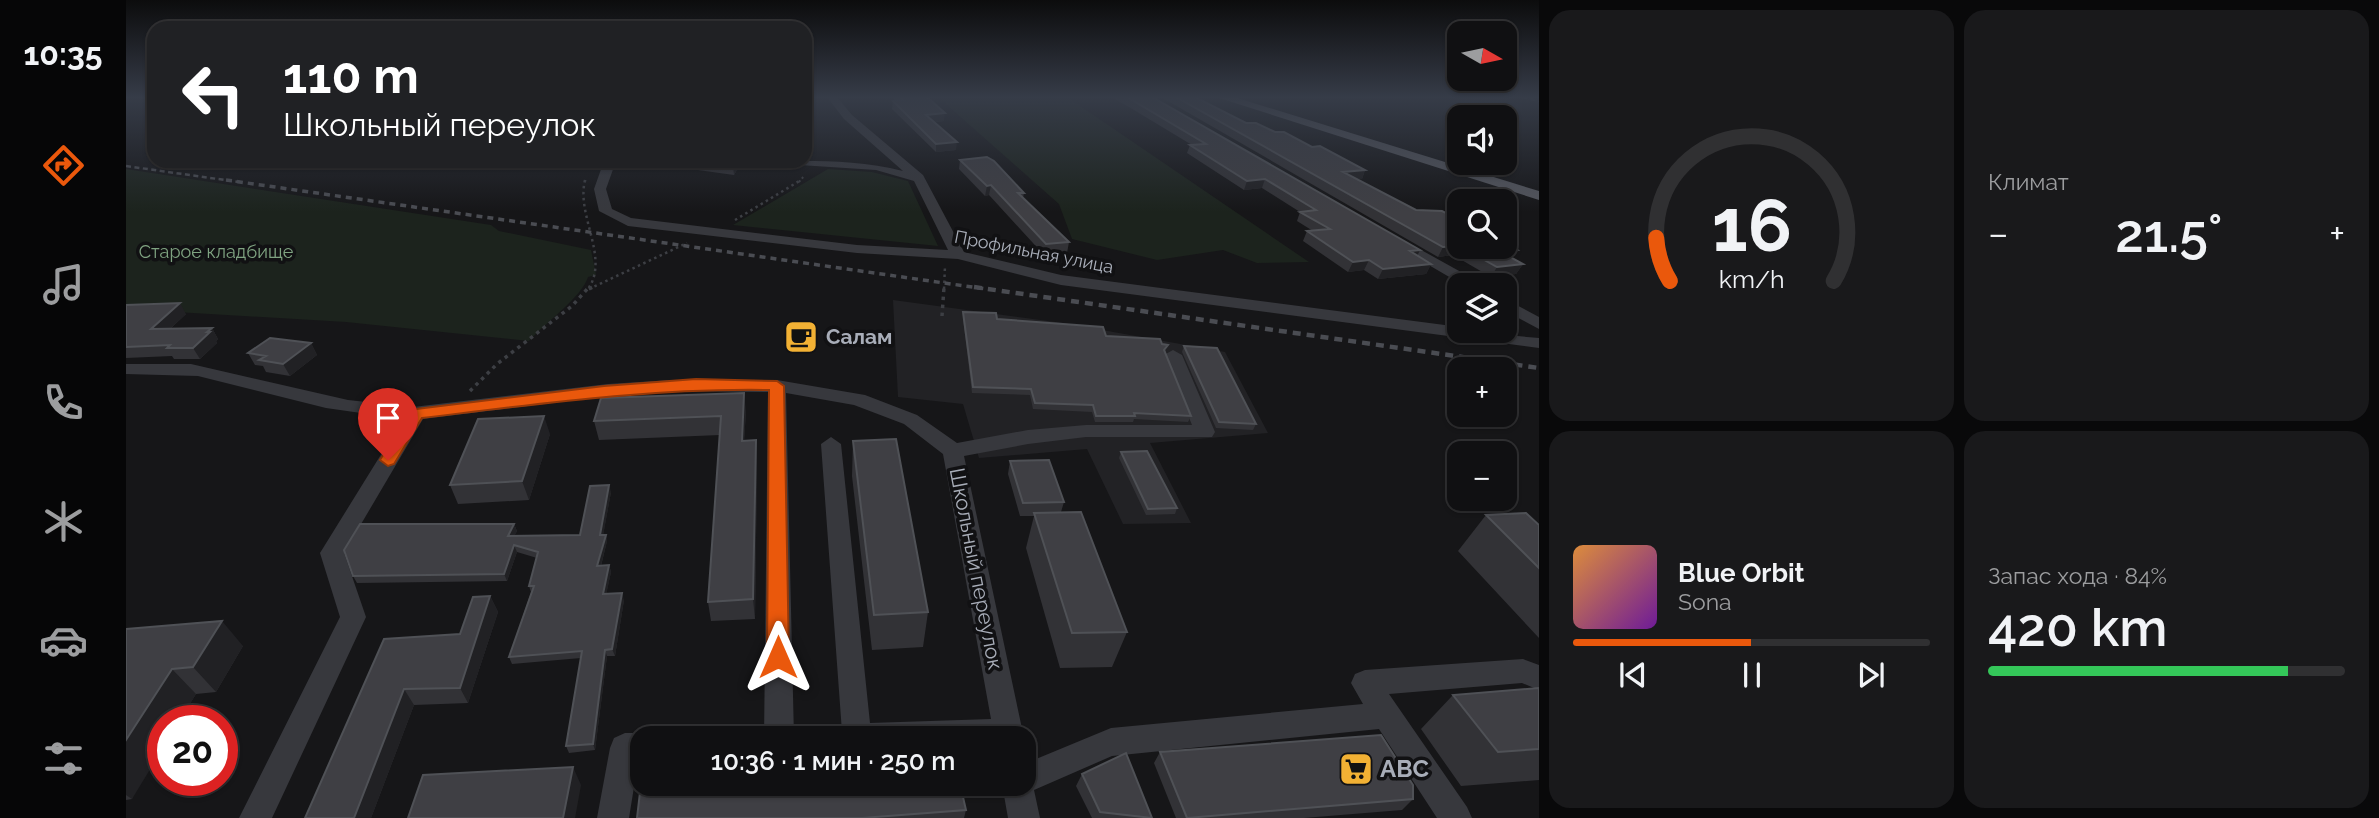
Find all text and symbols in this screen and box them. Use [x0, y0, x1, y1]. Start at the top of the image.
north arrow [1447, 21, 1517, 91]
map controls [1447, 21, 1517, 511]
text: 10:35 [24, 35, 102, 72]
text: 110 m [283, 47, 419, 104]
icon: left [168, 49, 259, 140]
button: sound [1447, 105, 1517, 175]
text: Школьный переулок [283, 106, 596, 143]
icon: directions [39, 141, 88, 190]
text: Климат [1988, 168, 2069, 195]
text: 16 [1711, 184, 1792, 269]
button: search [1447, 189, 1517, 259]
text: 21.5° [2115, 203, 2222, 264]
text: − [1988, 211, 2008, 256]
text: + [2329, 211, 2345, 256]
street label: Профильная улица [953, 226, 1115, 277]
park label: Старое кладбище [139, 241, 294, 262]
icon: music [39, 260, 88, 309]
text: km/h [1719, 264, 1784, 294]
button: layers [1447, 273, 1517, 343]
cafe icon: Салам [782, 318, 820, 356]
place label: Салам [826, 324, 892, 349]
button: + [1447, 357, 1517, 427]
icon: phone [39, 378, 88, 427]
pin [358, 388, 418, 460]
icon: arrive [369, 399, 407, 437]
button: − [1447, 441, 1517, 511]
street label: Школьный переулок [945, 466, 1008, 672]
icon: climate [39, 497, 88, 546]
text: Blue Orbit [1678, 558, 1805, 588]
text: Запас хода · 84% [1988, 562, 2167, 589]
text: Sona [1678, 588, 1732, 615]
text: 420 km [1988, 597, 2167, 658]
icon: car [39, 616, 88, 665]
position arrow [741, 620, 815, 694]
icon: previous [1614, 656, 1652, 694]
icon: pause [1733, 656, 1771, 694]
icon: next [1852, 656, 1890, 694]
speed limit sign: 20 [147, 705, 238, 796]
icon: filters [39, 734, 88, 783]
text: 10:36 · 1 мин · 250 m [711, 746, 955, 776]
supermarket icon: ABC [1337, 750, 1375, 788]
place label: ABC [1380, 754, 1429, 783]

